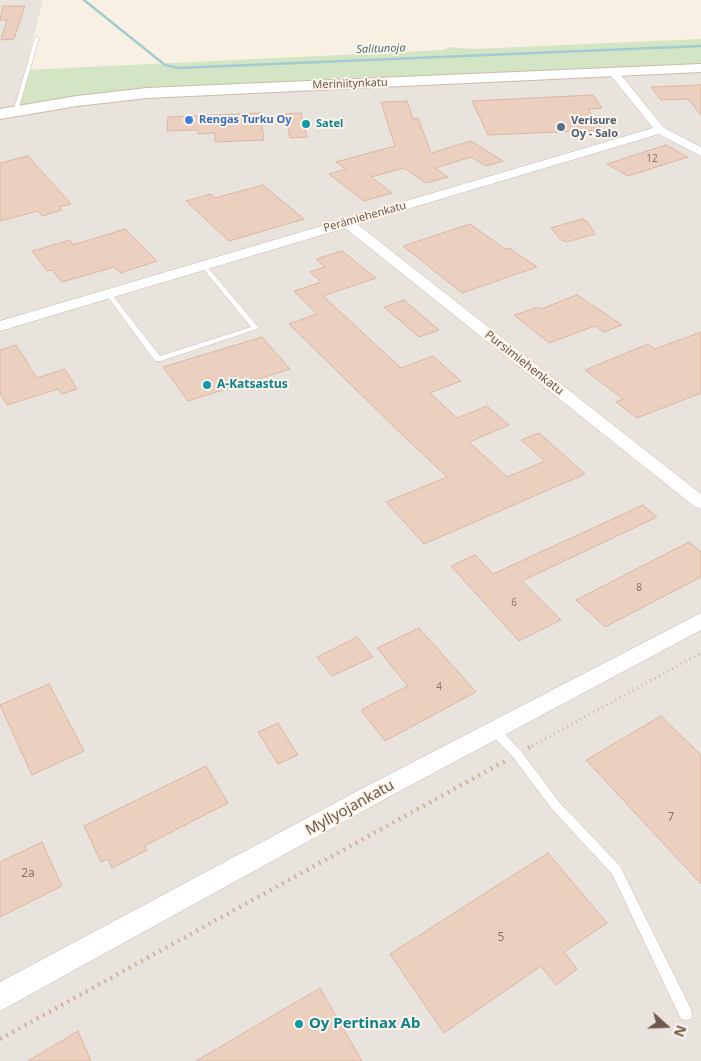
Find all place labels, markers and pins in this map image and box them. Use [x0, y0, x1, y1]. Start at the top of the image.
place label: Rengas Turku Oy [199, 113, 292, 127]
marker: Rengas Turku Oy [183, 114, 195, 126]
place label: Verisure Oy - Salo [571, 114, 618, 140]
place label: Satel [316, 117, 343, 131]
marker: Satel [300, 118, 312, 130]
marker: Verisure Oy - Salo [555, 121, 567, 133]
place label: A-Katsastus [217, 378, 288, 392]
marker: A-Katsastus [201, 379, 213, 391]
place label: Oy Pertinax Ab [309, 1015, 420, 1033]
marker: Oy Pertinax Ab [293, 1018, 305, 1030]

